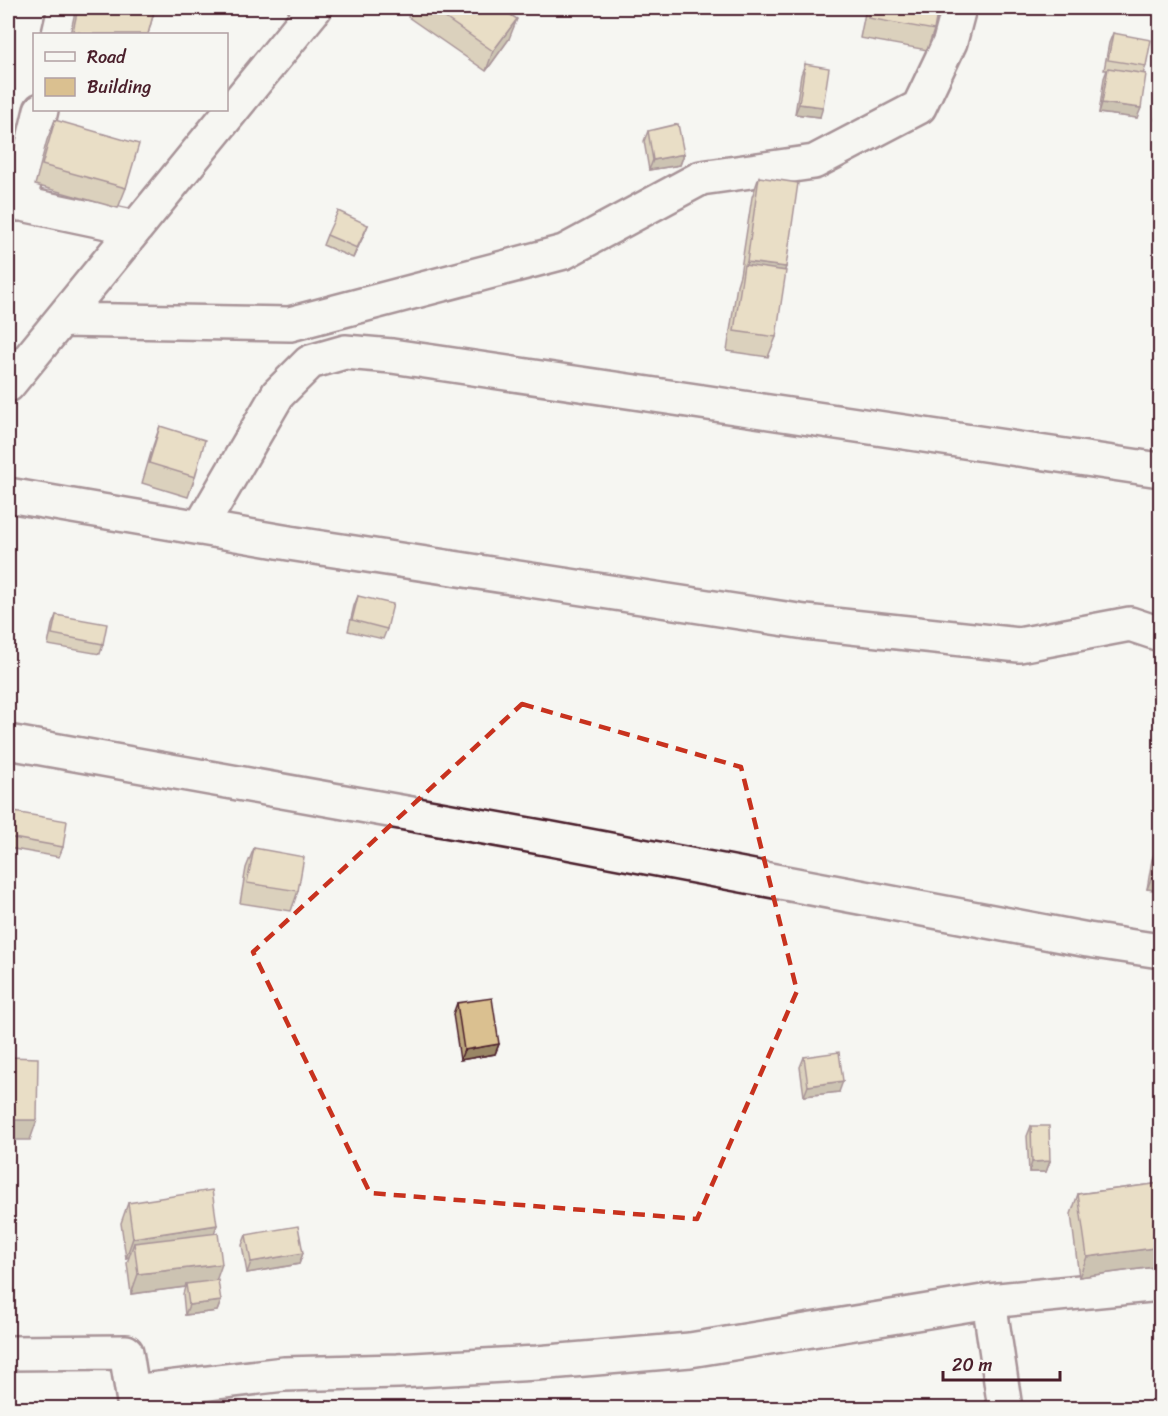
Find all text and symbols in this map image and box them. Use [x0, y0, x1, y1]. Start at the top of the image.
legend [33, 33, 228, 111]
text: Road [87, 41, 127, 73]
text: Building [87, 71, 151, 103]
scale bar [943, 1344, 1060, 1382]
text: 20 m [952, 1349, 992, 1381]

